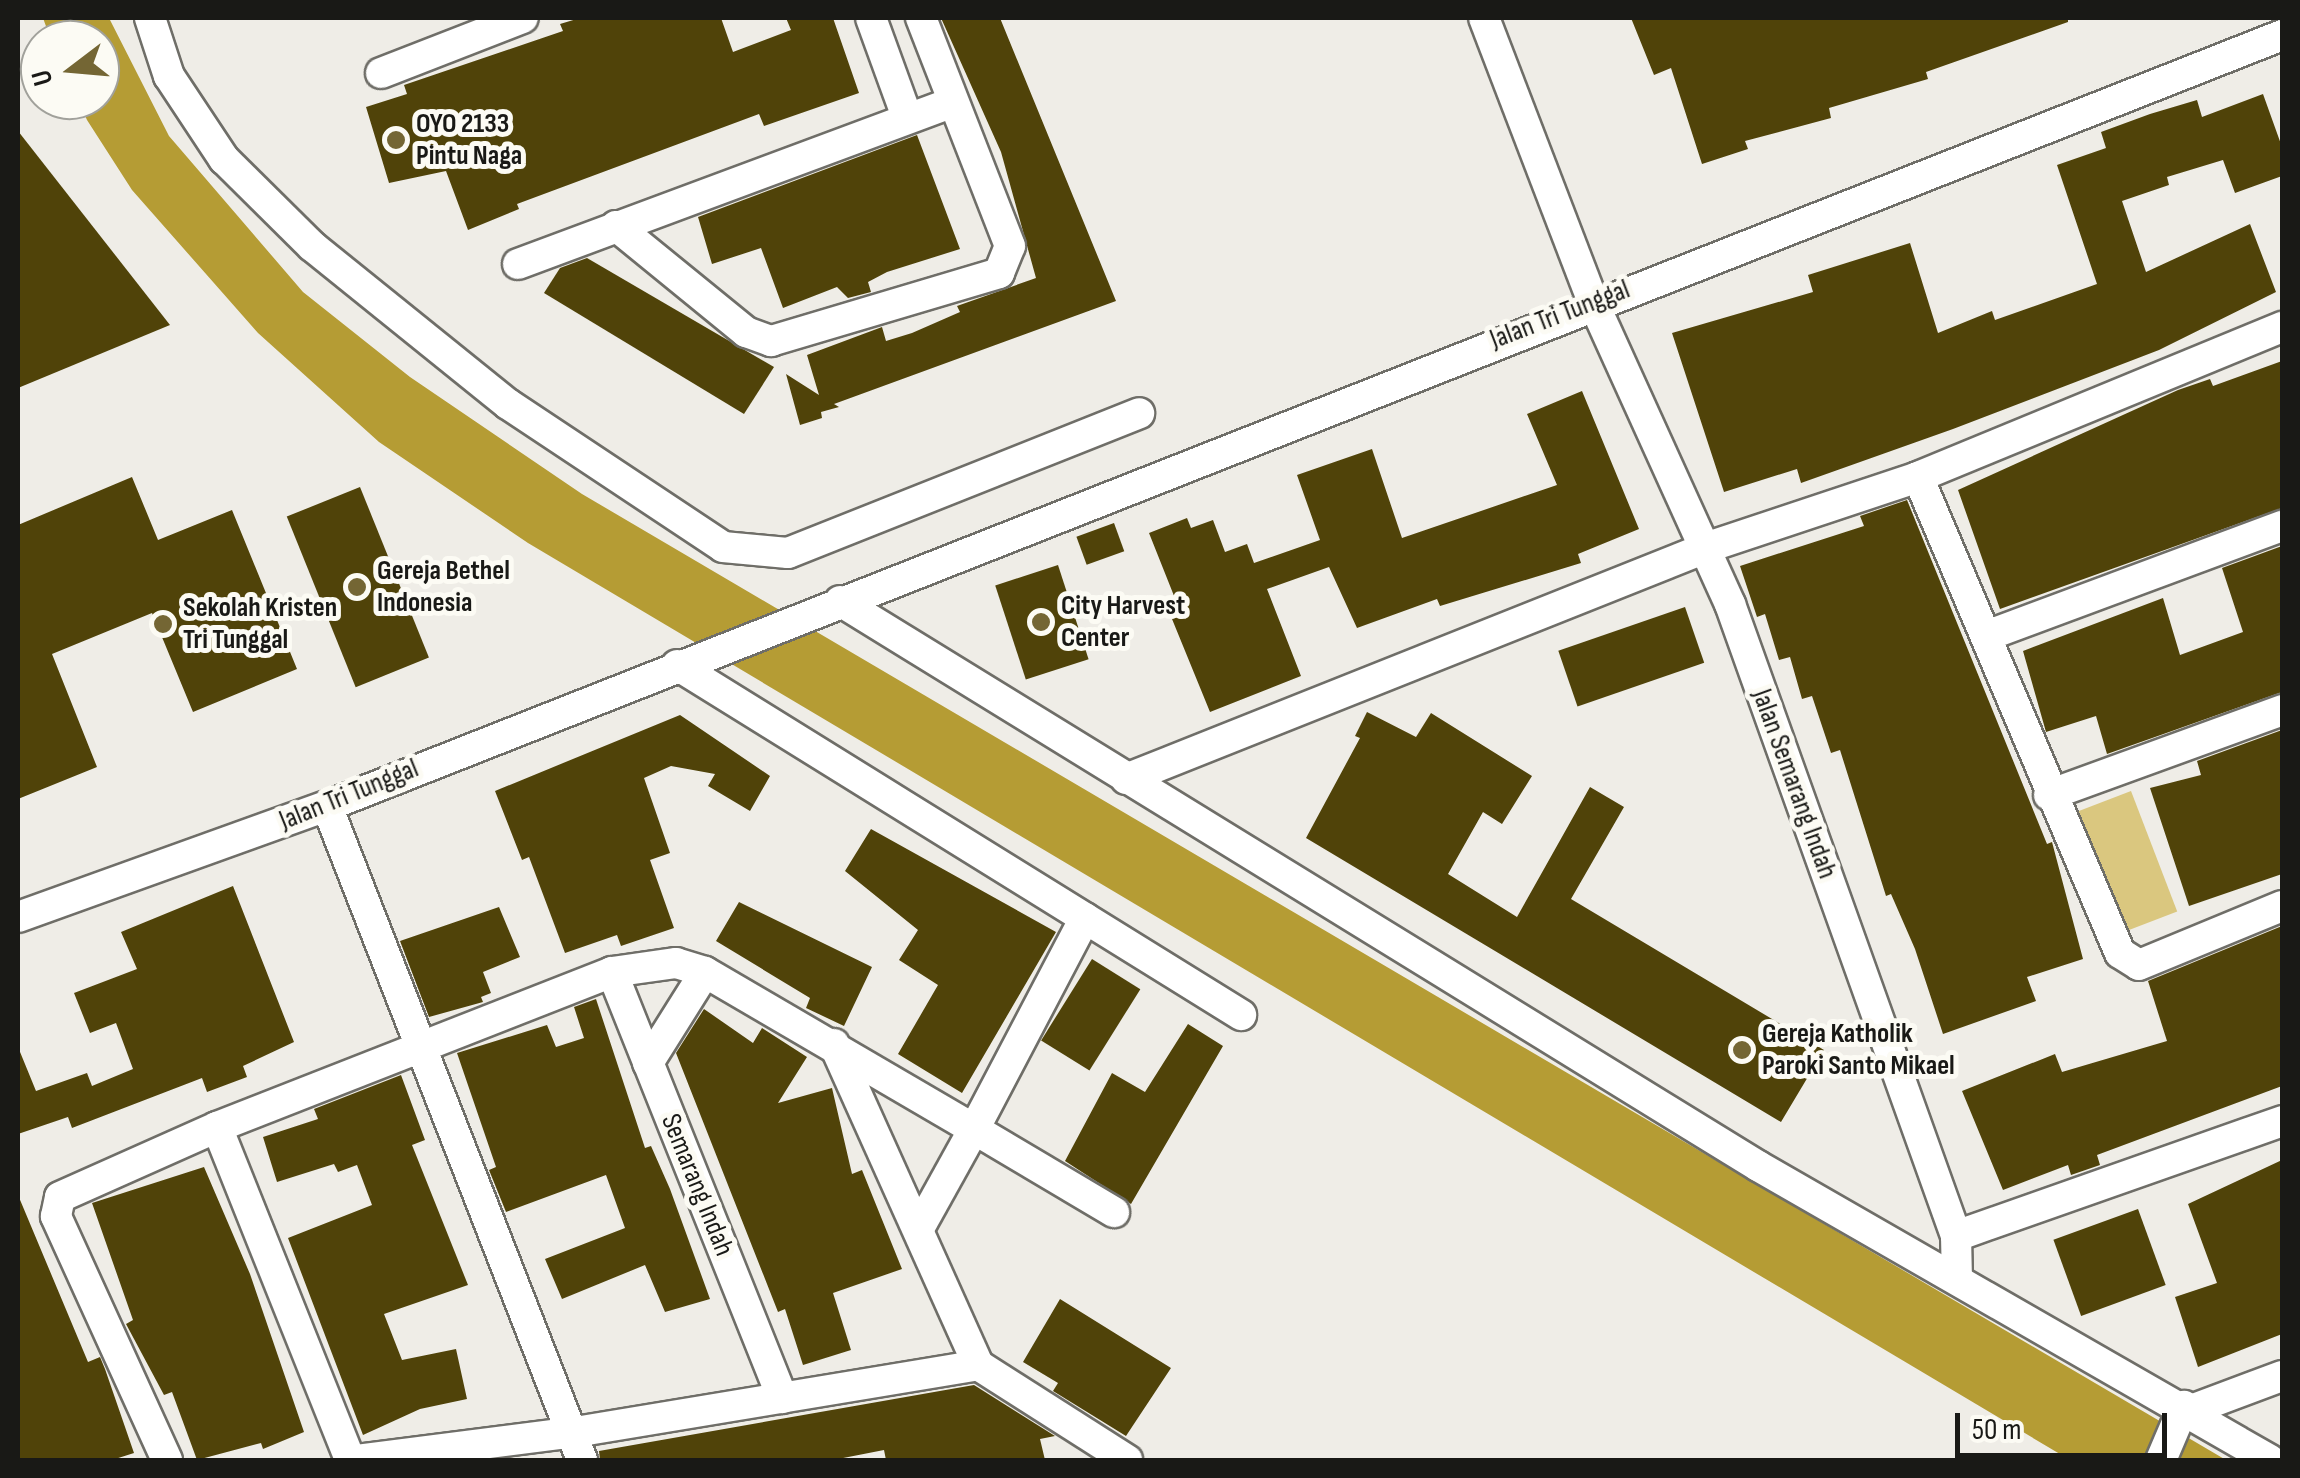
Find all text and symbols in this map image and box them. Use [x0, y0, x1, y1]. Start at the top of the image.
north arrow [20, 20, 120, 120]
text: U [25, 66, 60, 89]
place label: OYO 2133 Pintu Naga [416, 107, 522, 173]
marker: OYO 2133 Pintu Naga [385, 129, 407, 151]
street label: Jalan Tri Tunggal [1485, 273, 1635, 357]
place label: Gereja Bethel Indonesia [377, 554, 510, 620]
marker: Gereja Bethel Indonesia [346, 576, 368, 598]
place label: City Harvest Center [1061, 589, 1185, 655]
place label: Sekolah Kristen Tri Tunggal [183, 591, 337, 657]
marker: City Harvest Center [1030, 611, 1052, 633]
marker: Sekolah Kristen Tri Tunggal [152, 613, 174, 635]
street label: Jalan Semarang Indah [1744, 685, 1844, 883]
street label: Jalan Tri Tunggal [275, 752, 423, 838]
place label: Gereja Katholik Paroki Santo Mikael [1762, 1017, 1955, 1083]
marker: Gereja Katholik Paroki Santo Mikael [1731, 1039, 1753, 1061]
street label: Semarang Indah [653, 1109, 741, 1261]
scale bar [1960, 1393, 2172, 1455]
text: 50 m [1972, 1412, 2021, 1448]

